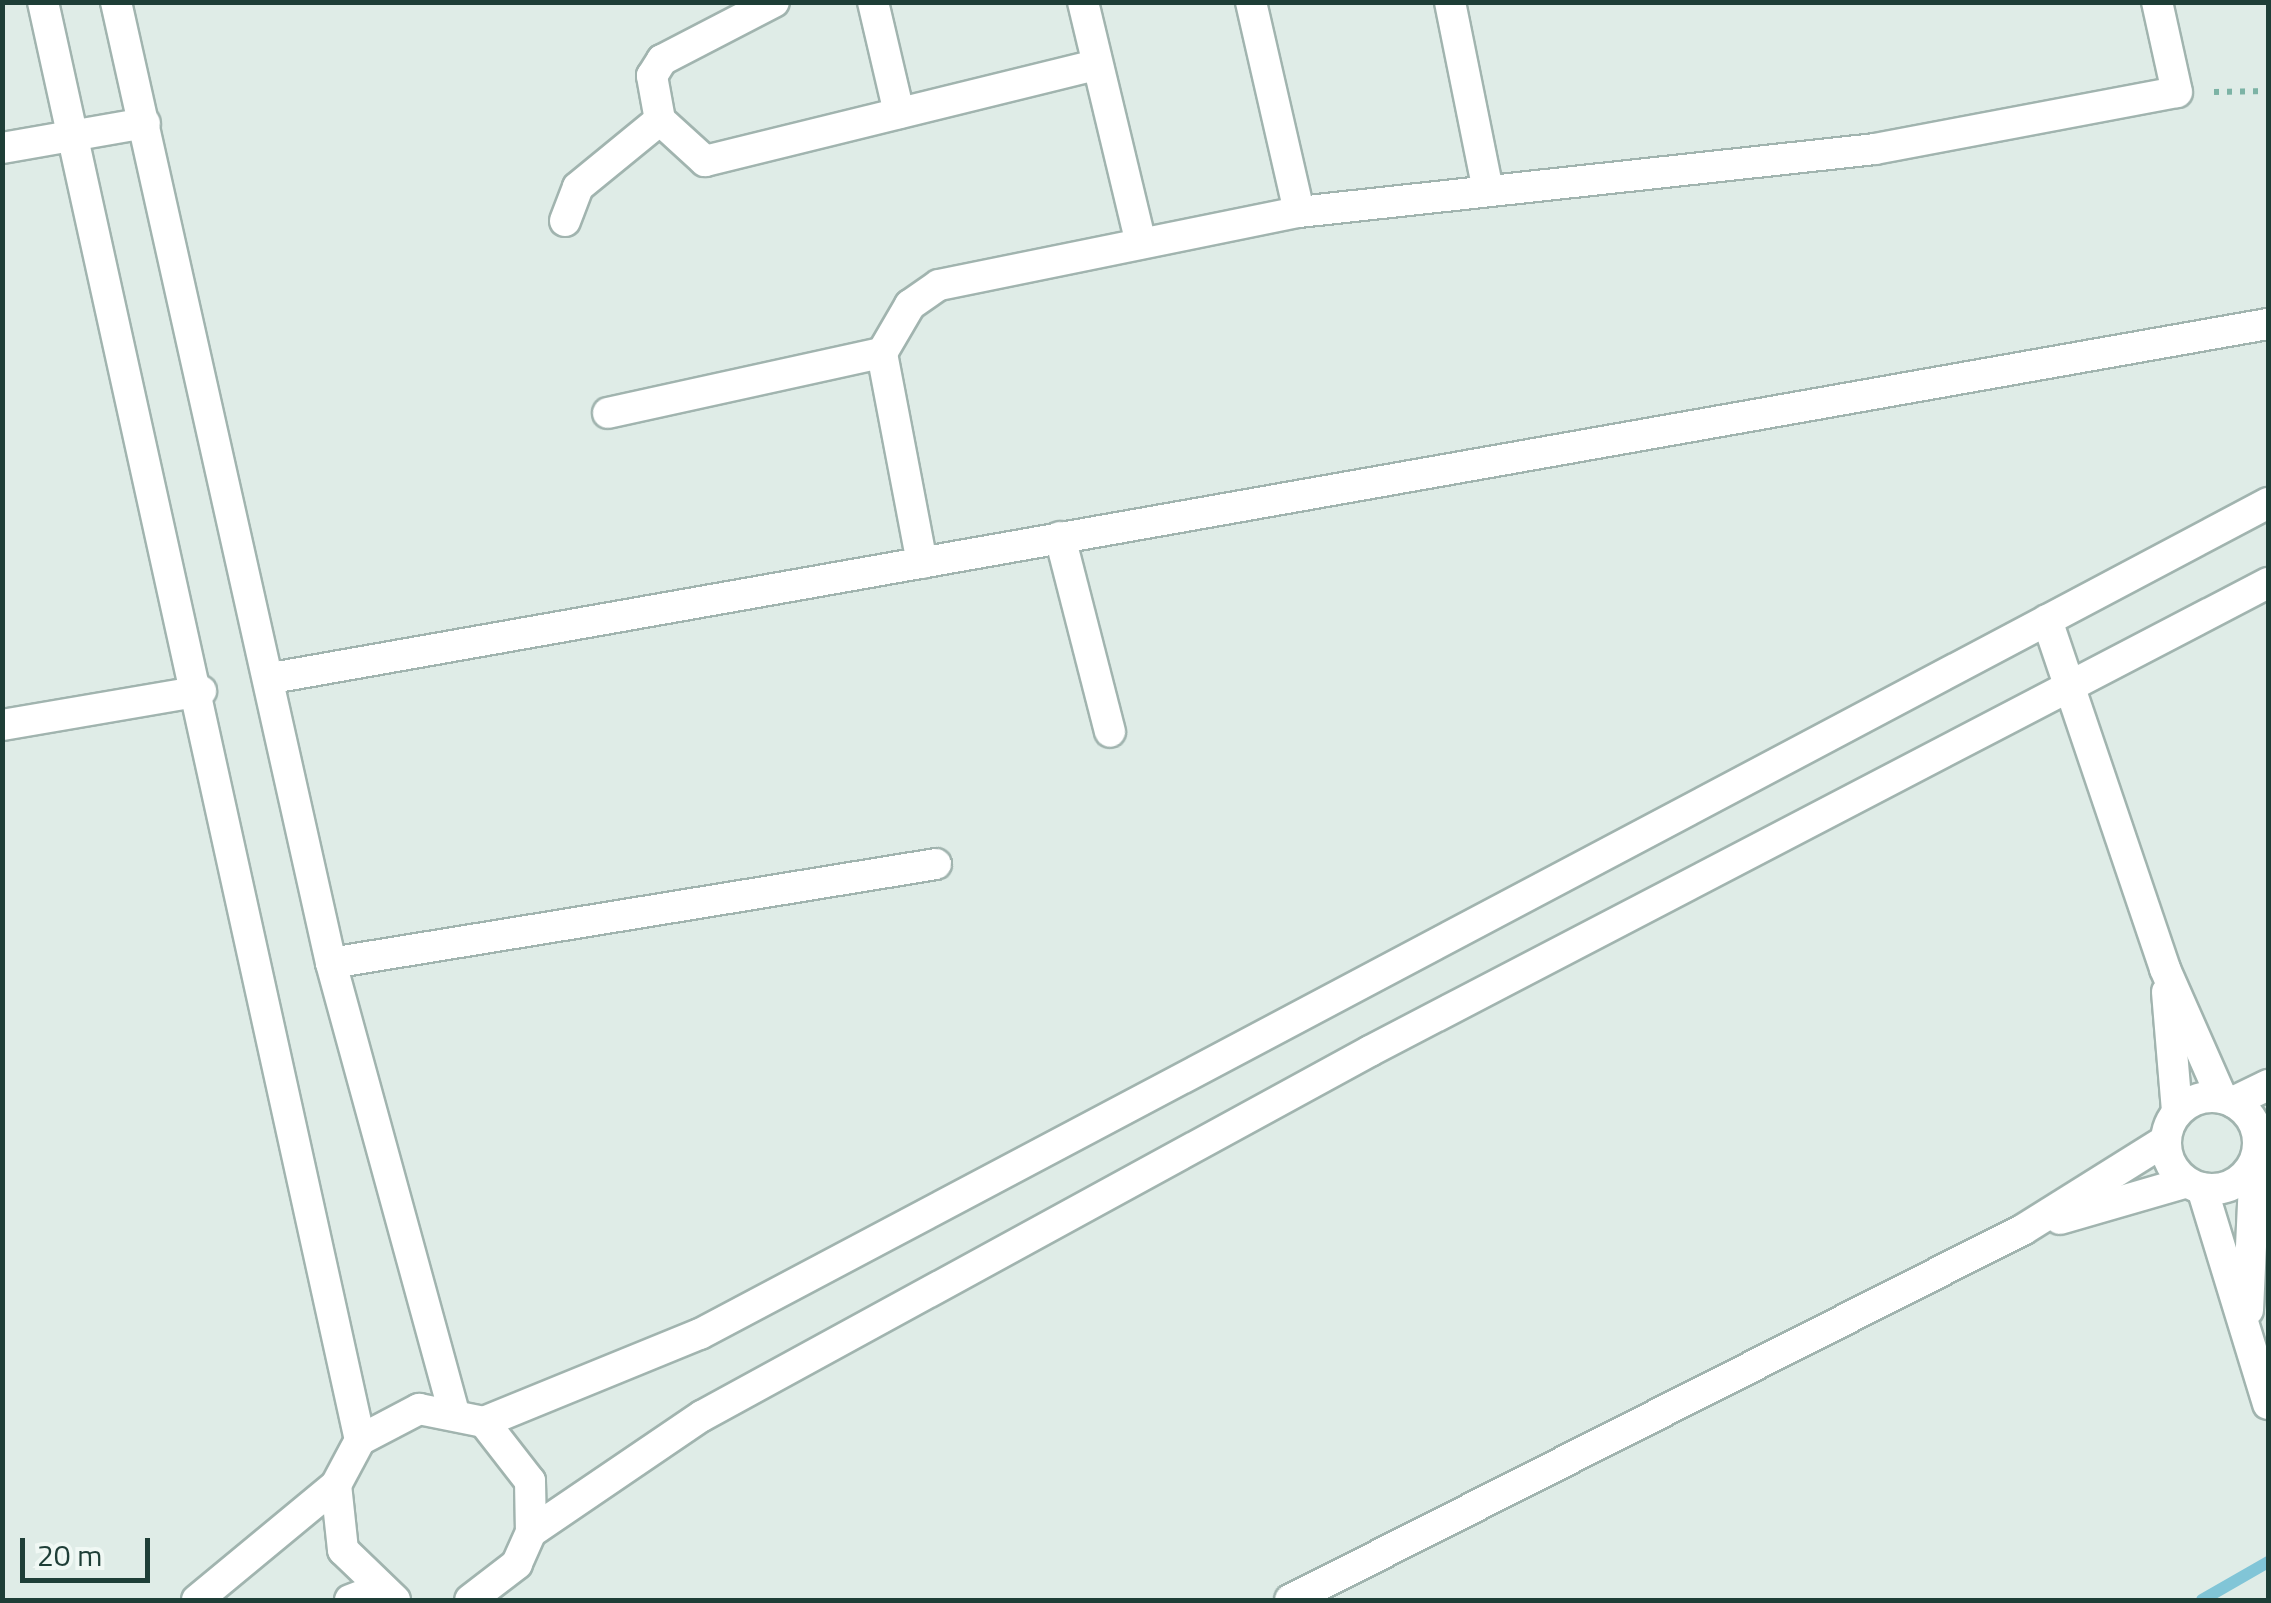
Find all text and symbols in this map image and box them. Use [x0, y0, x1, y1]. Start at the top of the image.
scale bar [25, 1518, 155, 1580]
text: 20 m [37, 1532, 102, 1578]

